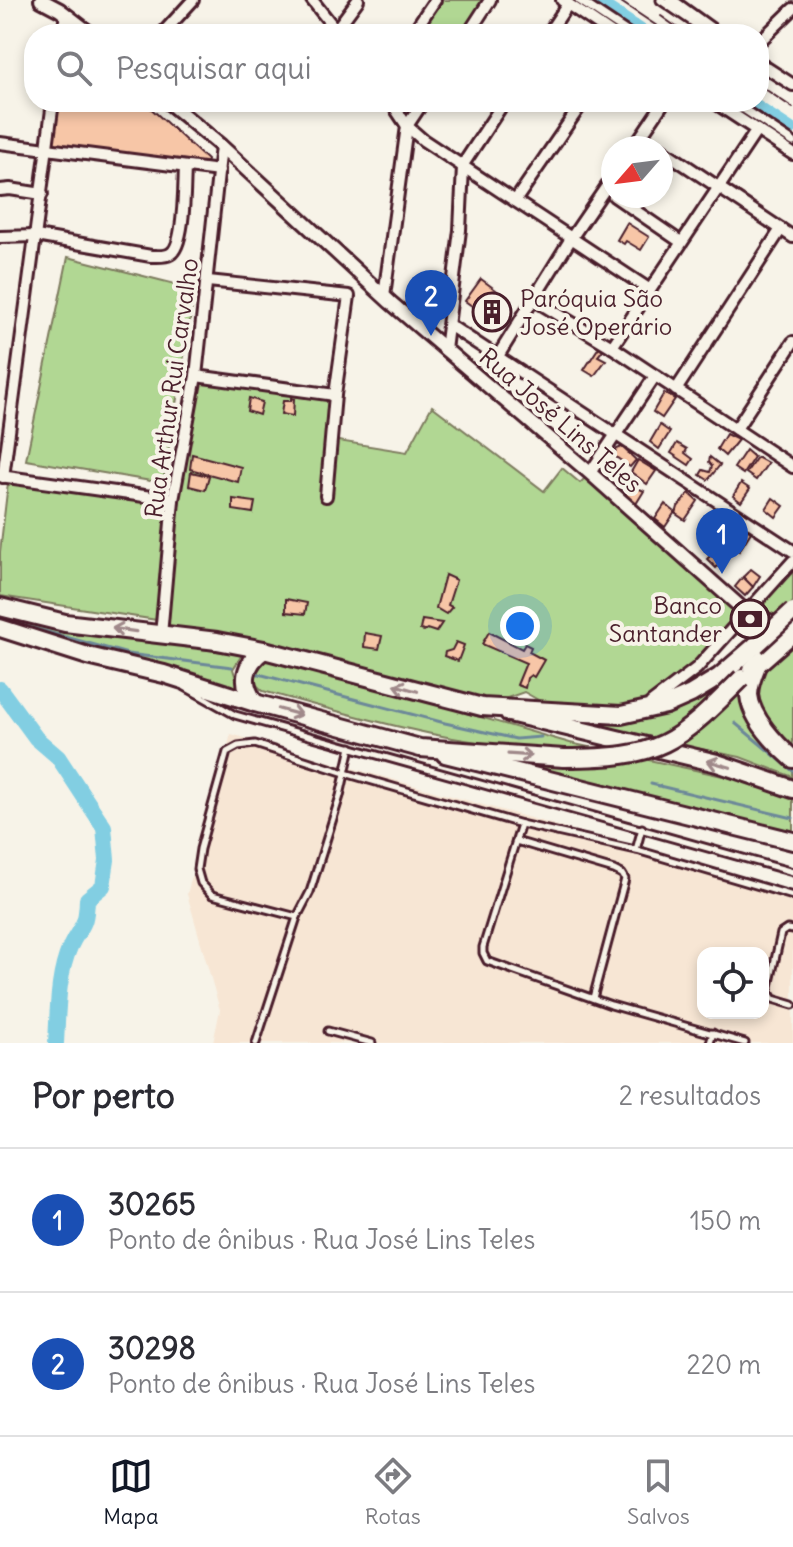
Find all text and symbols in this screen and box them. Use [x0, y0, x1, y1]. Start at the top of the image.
search box [24, 24, 769, 112]
icon: search [52, 46, 96, 90]
text: Pesquisar aqui [116, 49, 312, 87]
north arrow [601, 136, 673, 208]
street label: Rua Arthur Rui Carvalho [138, 256, 204, 520]
pin: 2 [405, 270, 457, 336]
place label: Paróquia São José Operário [520, 283, 672, 341]
building icon: Paróquia São José Operário [471, 291, 513, 333]
street label: Rua José Lins Teles [474, 341, 648, 499]
pin: 1 [696, 508, 748, 574]
place label: Banco Santander [609, 590, 722, 648]
bank icon: Banco Santander [729, 598, 771, 640]
your location [500, 606, 540, 646]
one-way arrow [112, 623, 138, 638]
one-way arrow [394, 680, 419, 694]
one-way arrow [276, 706, 302, 721]
one-way arrow [506, 748, 533, 763]
one-way arrow [707, 756, 732, 770]
map controls [697, 947, 769, 1019]
button: locate [697, 947, 769, 1019]
text: Por perto [32, 1074, 175, 1117]
text: 2 resultados [619, 1079, 761, 1112]
text: 30265 [108, 1185, 196, 1223]
text: 1 [53, 1204, 63, 1237]
text: 150 m [690, 1204, 761, 1237]
text: Ponto de ônibus · Rua José Lins Teles [108, 1223, 535, 1256]
text: 30298 [108, 1329, 196, 1367]
text: 2 [51, 1348, 65, 1381]
text: 220 m [686, 1348, 761, 1381]
text: Ponto de ônibus · Rua José Lins Teles [108, 1367, 535, 1400]
tab: Mapa [103, 1454, 159, 1530]
tab: Rotas [365, 1454, 421, 1530]
tab: Salvos [627, 1454, 690, 1530]

